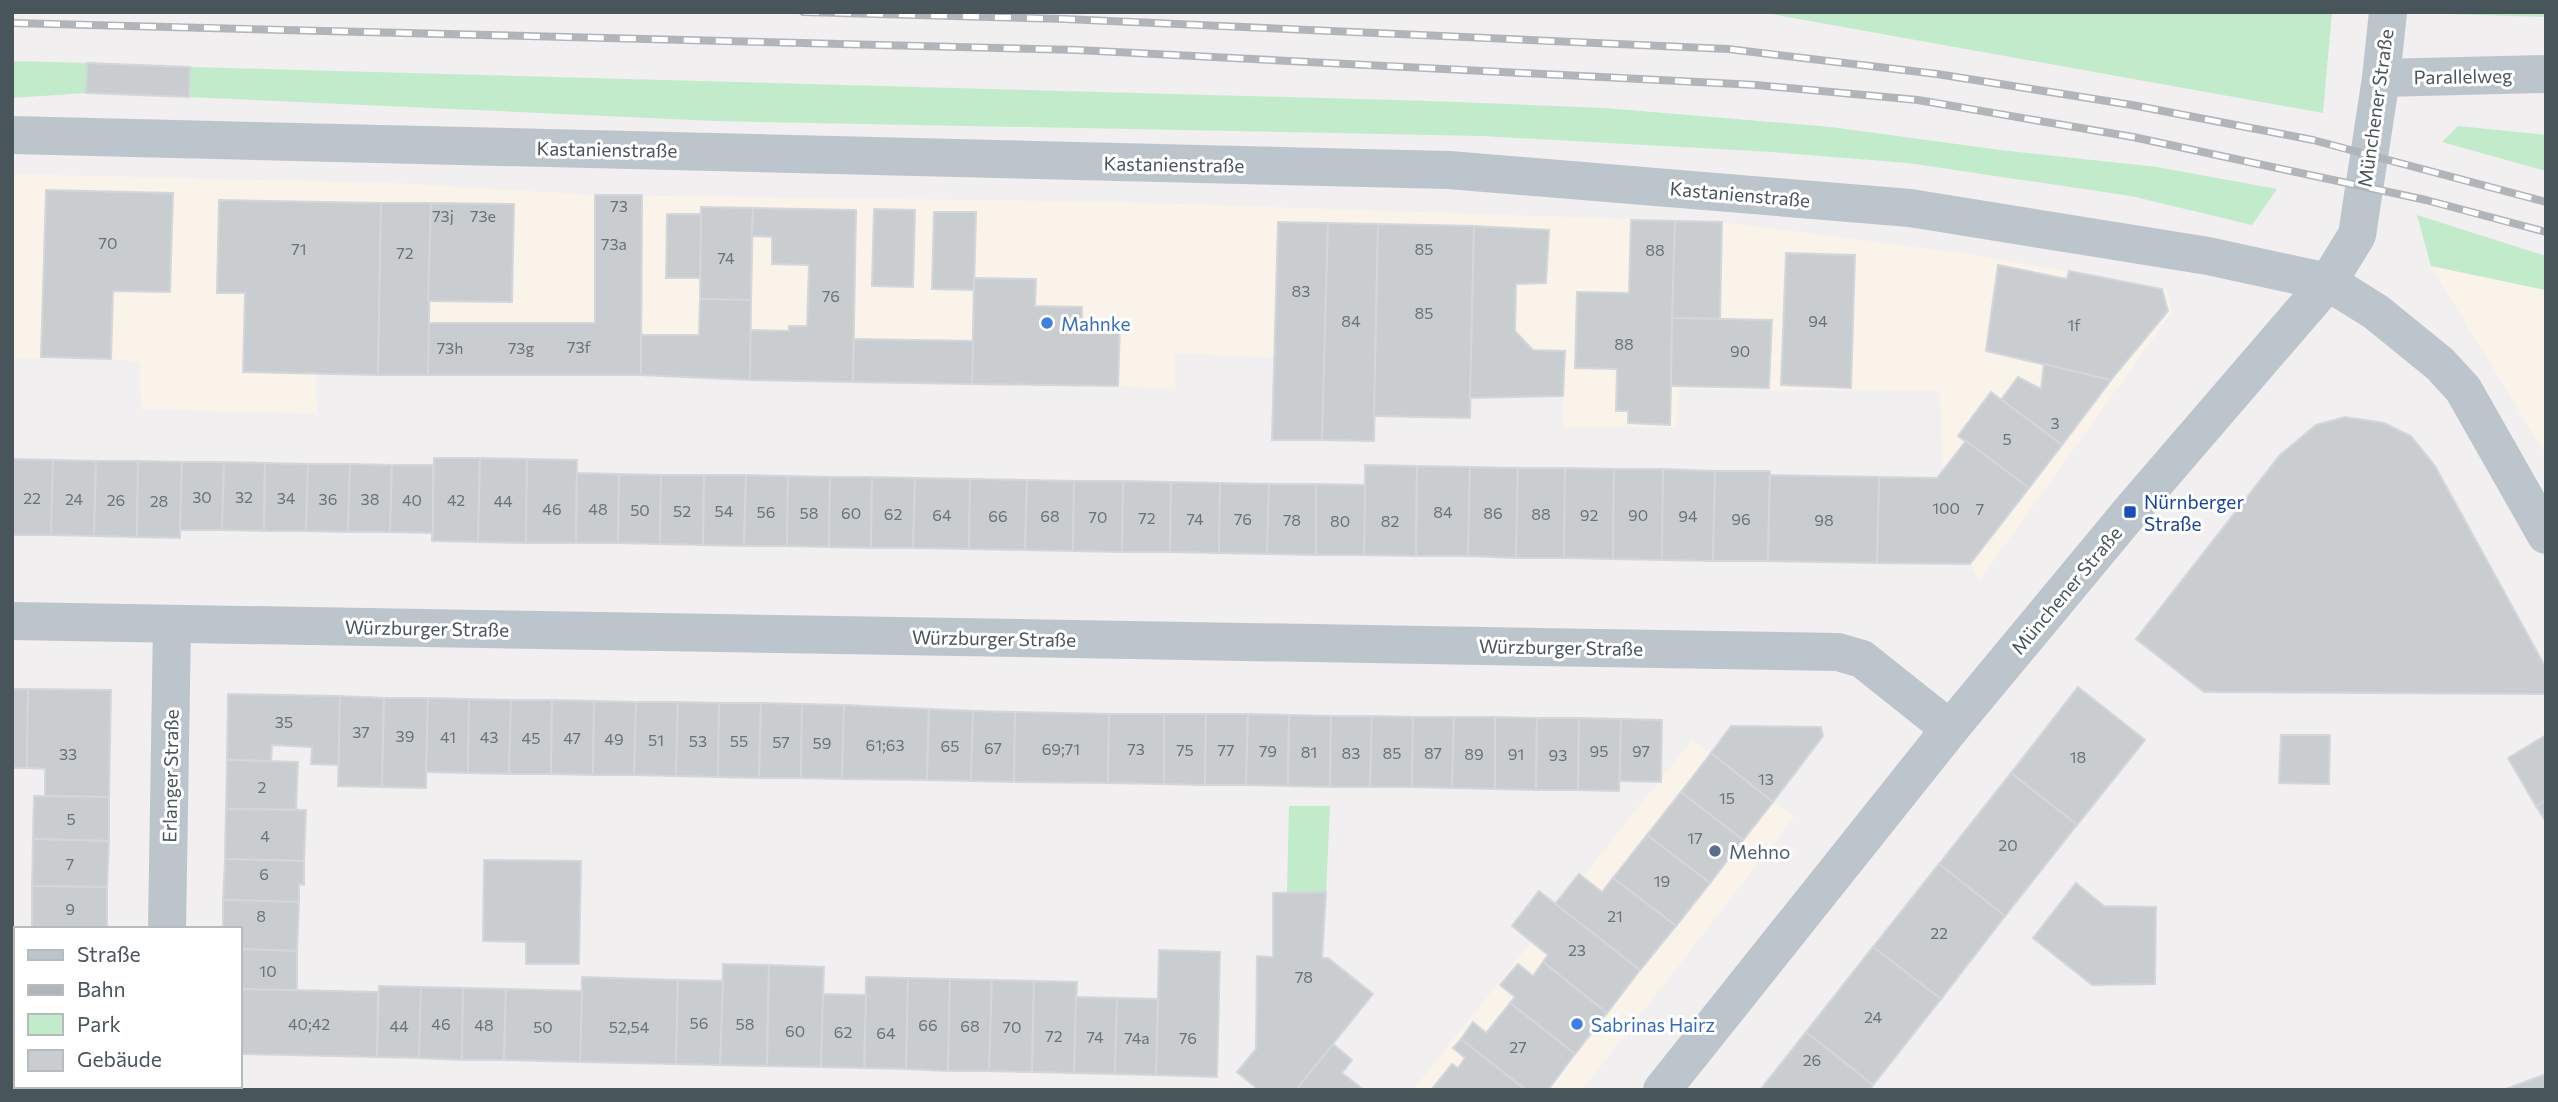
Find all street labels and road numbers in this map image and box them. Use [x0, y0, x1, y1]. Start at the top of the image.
street label: Münchener Straße [2352, 27, 2398, 189]
street label: Parallelweg [2413, 64, 2513, 88]
street label: Kastanienstraße [536, 136, 678, 162]
street label: Kastanienstraße [1103, 151, 1245, 177]
street label: Kastanienstraße [1669, 176, 1811, 212]
street label: Münchener Straße [2006, 521, 2126, 659]
street label: Würzburger Straße [345, 615, 509, 641]
street label: Würzburger Straße [912, 625, 1076, 651]
street label: Würzburger Straße [1479, 634, 1643, 660]
street label: Erlanger Straße [157, 709, 183, 843]

